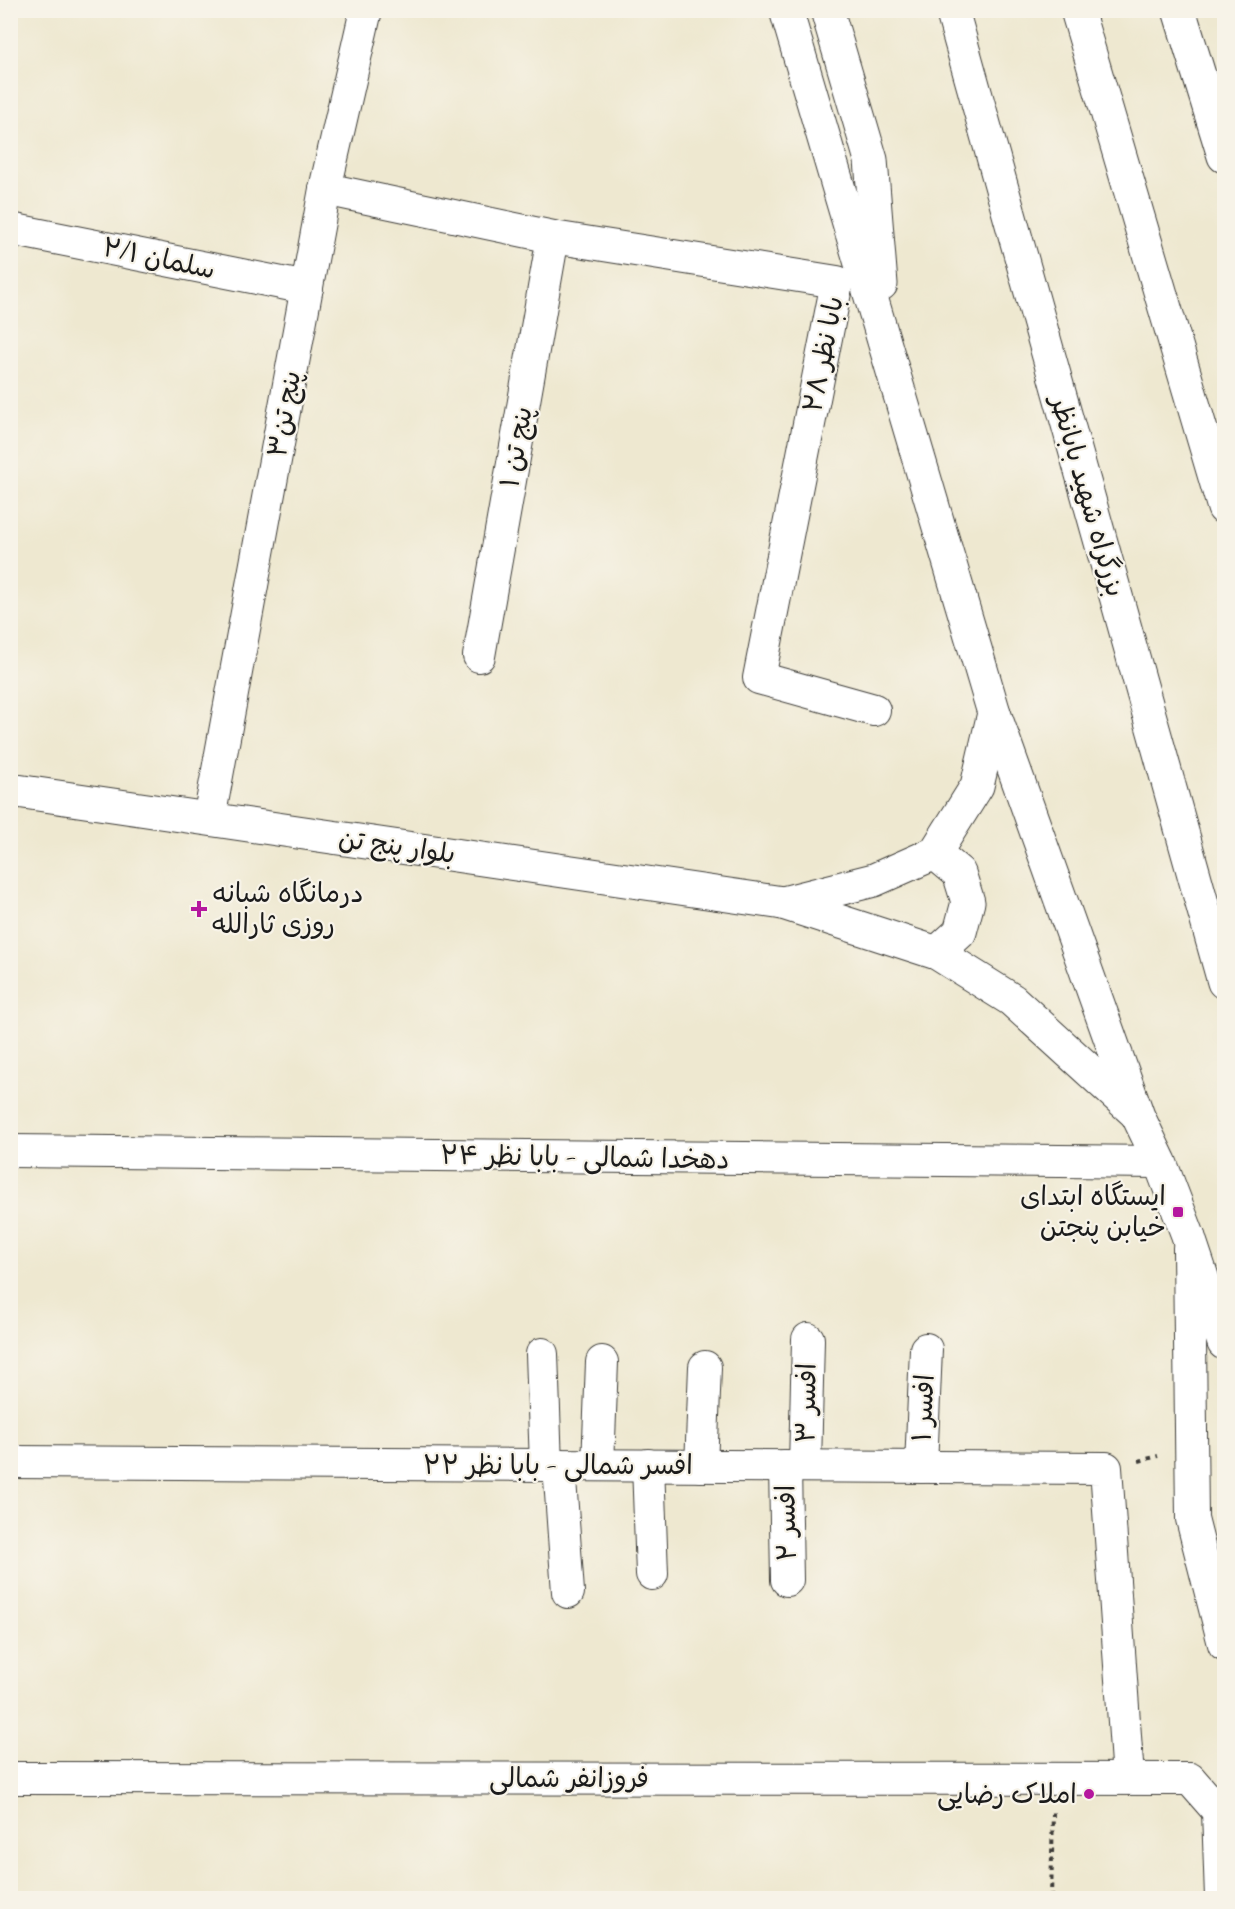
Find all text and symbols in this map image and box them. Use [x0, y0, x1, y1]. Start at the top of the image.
street label: سلمان ۲/۱ [98, 229, 218, 291]
street label: بابا نظر ۲۸ [795, 293, 856, 416]
street label: پنج تن۳ [260, 368, 313, 461]
street label: بزرگراه شهید بابانظر [1038, 389, 1133, 602]
street label: پنج تن ۱ [492, 404, 545, 491]
street label: بلوار پنج تن [336, 821, 458, 876]
place label: درمانگاه شبانه روزی ثارالله [212, 876, 364, 946]
marker: درمانگاه شبانه روزی ثارالله [190, 900, 208, 918]
street label: دهخدا شمالی - بابا نظر ۲۴ [440, 1137, 730, 1182]
place label: ایستگاه ابتدای خیابن پنجتن [1020, 1179, 1166, 1249]
marker: ایستگاه ابتدای خیابن پنجتن [1171, 1205, 1185, 1219]
street label: افسر ۳ [788, 1363, 829, 1443]
street label: افسر ۱ [904, 1373, 947, 1443]
street label: افسر شمالی - بابا نظر ۲۲ [423, 1448, 693, 1487]
street label: افسر ۲ [768, 1484, 809, 1561]
street label: فروزانفر شمالی [489, 1761, 649, 1800]
place label: املاک رضایی [937, 1777, 1077, 1816]
marker: املاک رضایی [1082, 1787, 1096, 1801]

